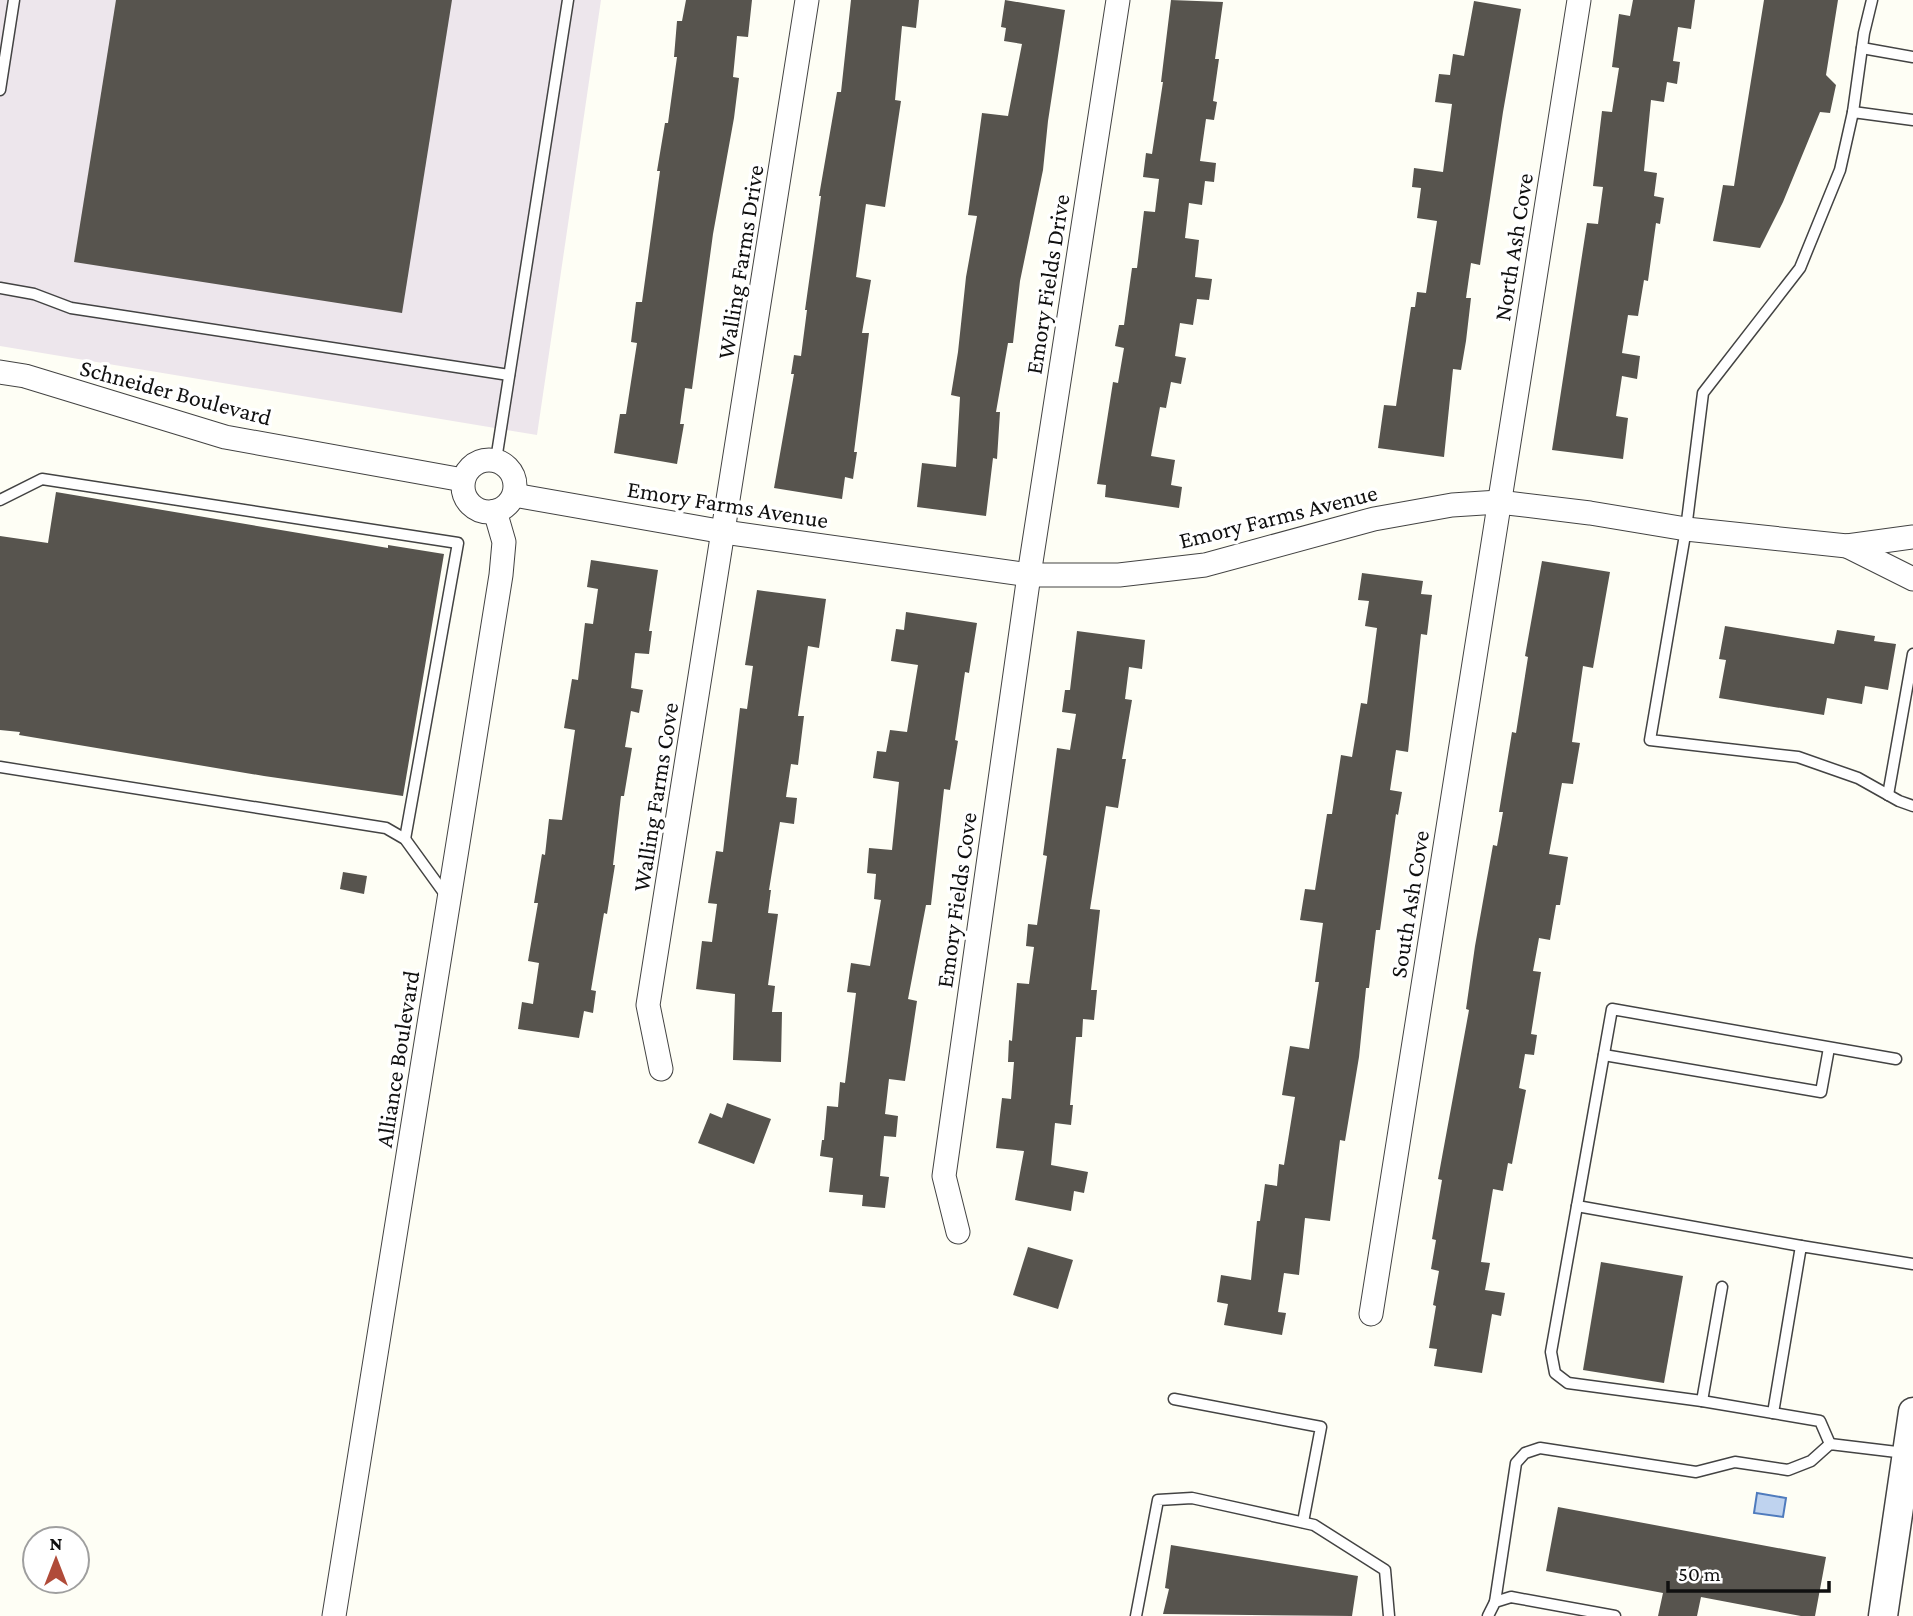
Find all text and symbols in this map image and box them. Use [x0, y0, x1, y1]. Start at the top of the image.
street label: Walling Farms Drive [711, 163, 769, 361]
street label: North Ash Cove [1488, 171, 1538, 323]
street label: Emory Fields Drive [1019, 192, 1075, 376]
street label: Schneider Boulevard [77, 353, 275, 431]
street label: Emory Farms Avenue [626, 475, 830, 533]
street label: Emory Farms Avenue [1176, 478, 1380, 554]
street label: Walling Farms Cove [627, 700, 683, 894]
street label: Emory Fields Cove [930, 810, 982, 990]
street label: South Ash Cove [1384, 828, 1434, 980]
street label: Alliance Boulevard [370, 968, 424, 1149]
north arrow [21, 1525, 91, 1595]
text: N [50, 1533, 63, 1554]
scale bar [1668, 1550, 1829, 1594]
text: 50 m [1678, 1562, 1721, 1586]

